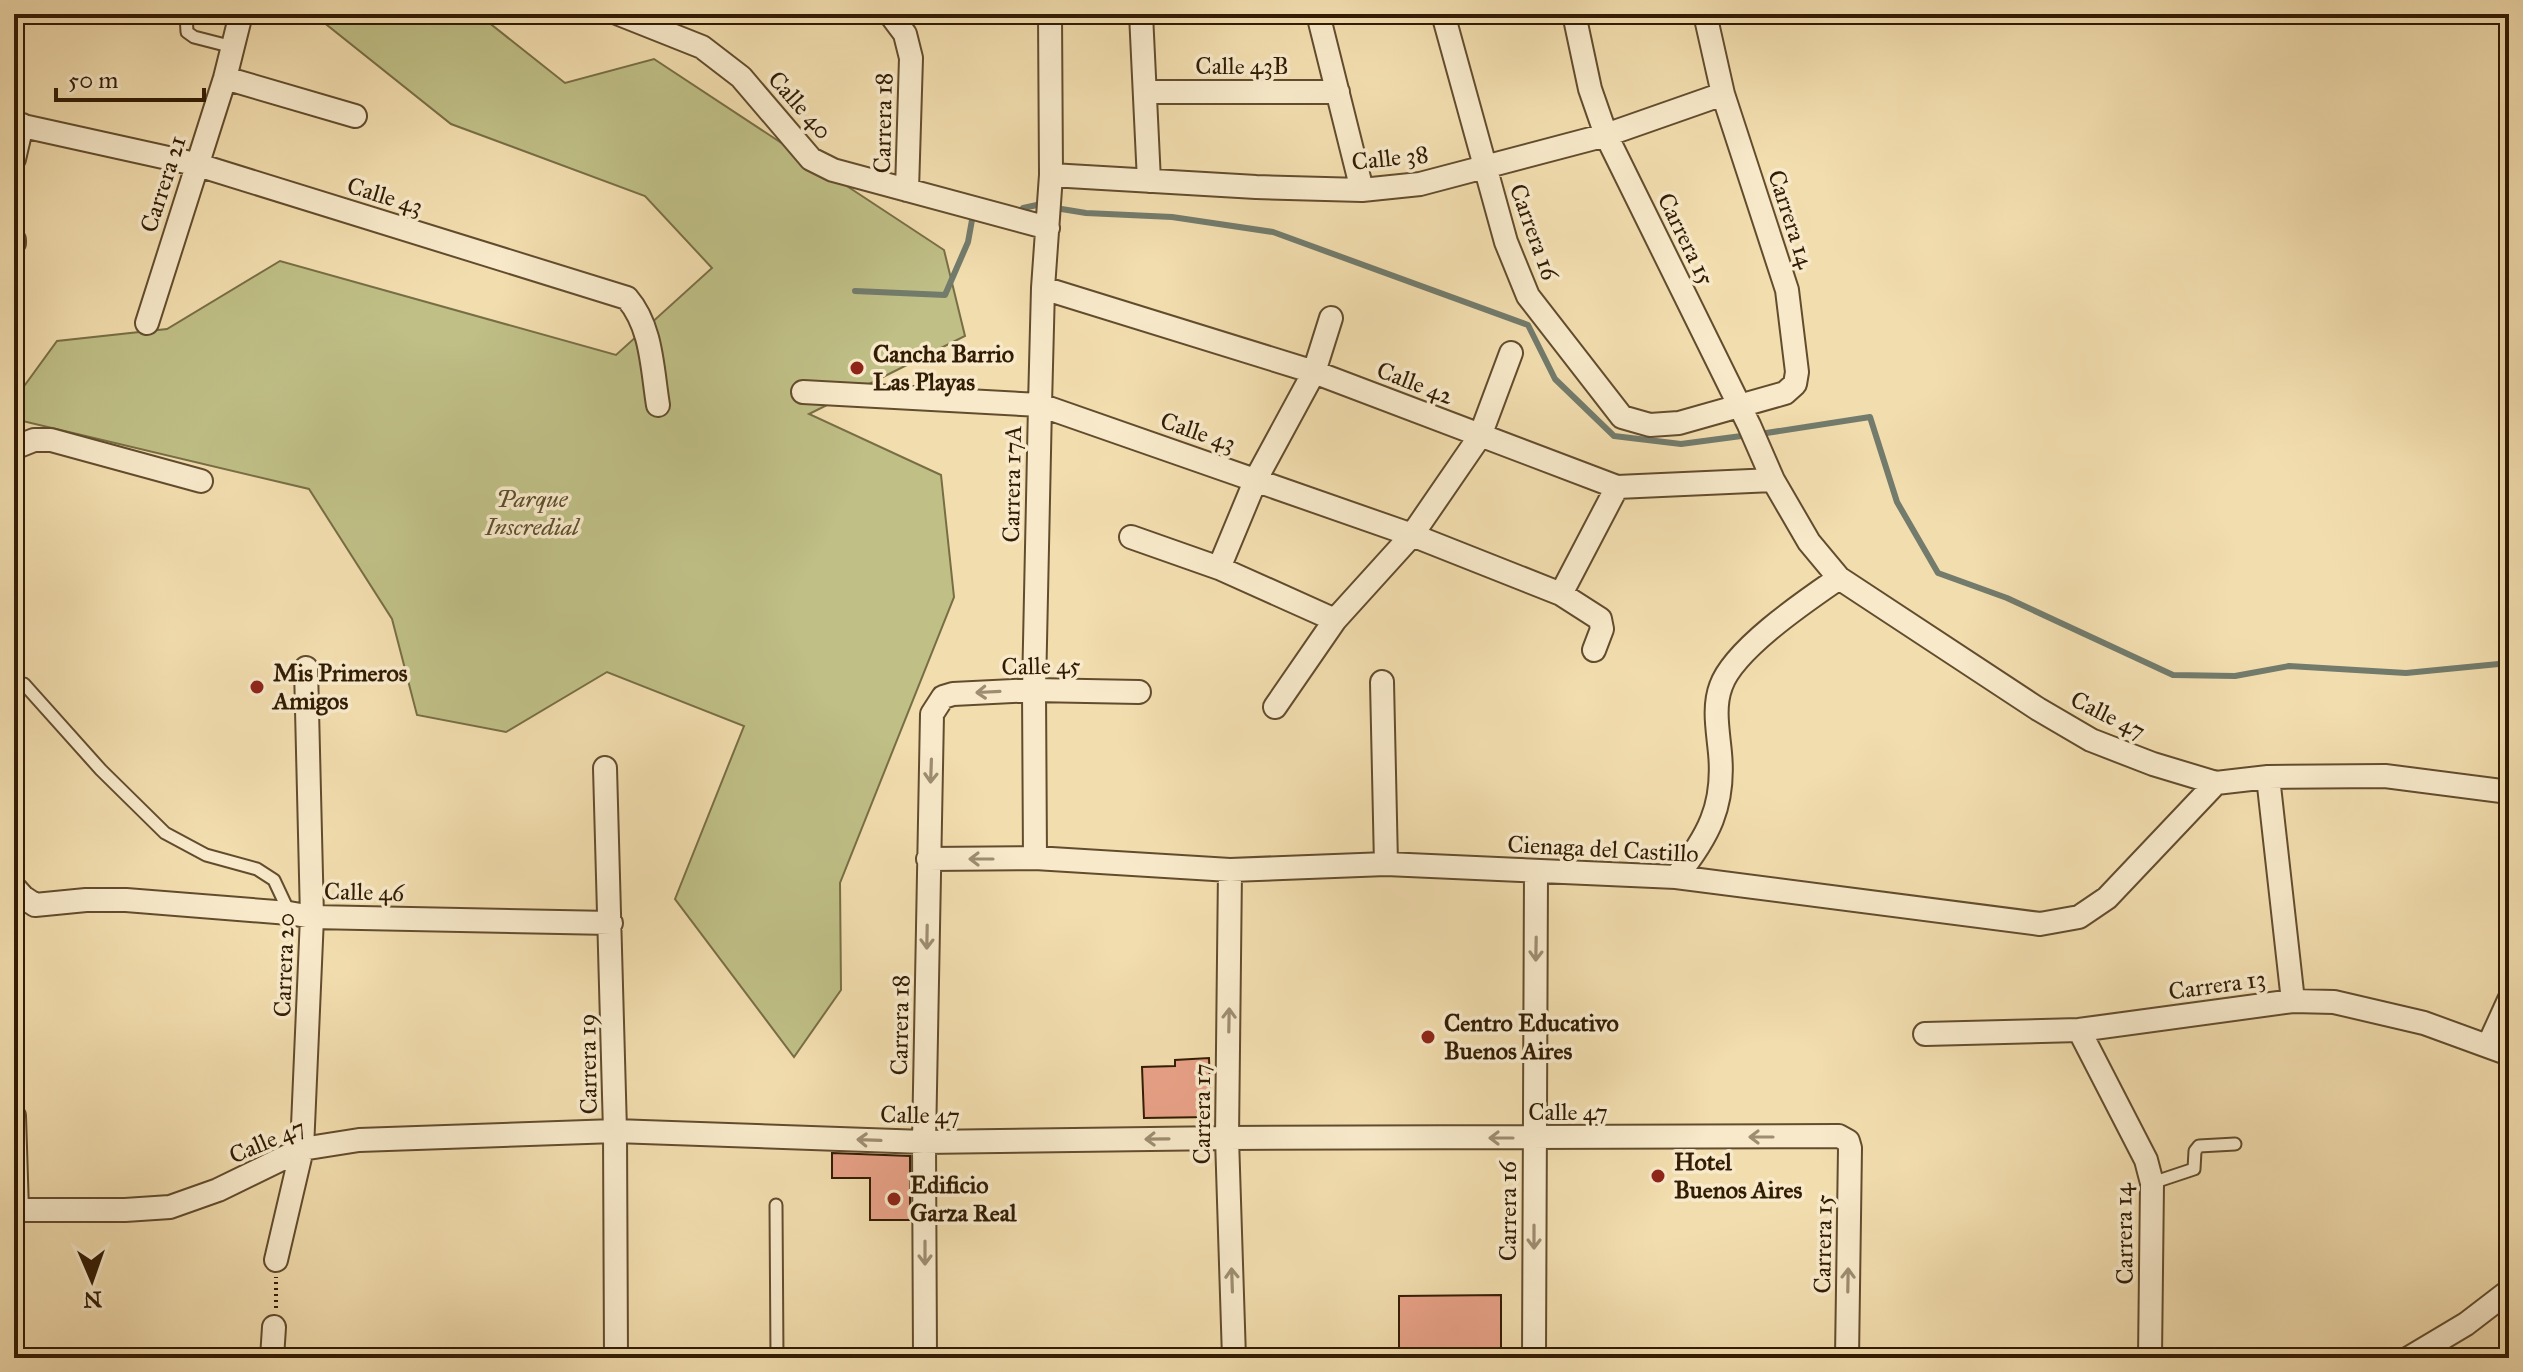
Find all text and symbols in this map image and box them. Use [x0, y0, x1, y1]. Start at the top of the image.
street label: Calle 43B [1195, 51, 1289, 81]
scale bar [56, 52, 204, 102]
text: 50 m [68, 65, 118, 95]
street label: Calle 40 [761, 65, 839, 145]
street label: Carrera 18 [867, 72, 899, 174]
street label: Carrera 21 [133, 132, 193, 236]
street label: Calle 38 [1350, 139, 1430, 177]
street label: Carrera 14 [1761, 166, 1821, 272]
street label: Calle 43 [344, 170, 426, 222]
street label: Carrera 16 [1503, 180, 1565, 285]
street label: Carrera 15 [1651, 188, 1721, 290]
place label: Cancha Barrio Las Playas [873, 339, 1014, 397]
street label: Calle 42 [1372, 355, 1458, 411]
marker: Cancha Barrio Las Playas [848, 359, 866, 377]
street label: Calle 43 [1156, 405, 1240, 459]
street label: Carrera 17A [996, 425, 1028, 543]
park label: Parque Inscredial [484, 484, 581, 542]
street label: Calle 45 [1001, 650, 1081, 682]
place label: Mis Primeros Amigos [271, 658, 408, 716]
marker: Mis Primeros Amigos [248, 678, 266, 696]
street label: Calle 47 [2066, 684, 2150, 746]
one-way arrow [975, 685, 1002, 700]
one-way arrow [923, 757, 938, 784]
street label: Cienaga del Castillo [1507, 829, 1699, 869]
one-way arrow [968, 851, 995, 867]
street label: Calle 46 [324, 876, 405, 908]
street label: Carrera 20 [267, 912, 301, 1018]
one-way arrow [919, 923, 935, 950]
one-way arrow [1528, 935, 1543, 962]
street label: Carrera 13 [2167, 963, 2267, 1007]
street label: Carrera 18 [884, 974, 916, 1076]
one-way arrow [1221, 1007, 1236, 1034]
place label: Centro Educativo Buenos Aires [1444, 1008, 1619, 1066]
street label: Carrera 19 [572, 1013, 604, 1115]
marker: Centro Educativo Buenos Aires [1419, 1028, 1437, 1046]
street label: Carrera 17 [1187, 1064, 1217, 1164]
street label: Calle 47 [1528, 1097, 1608, 1127]
street label: Calle 47 [880, 1099, 960, 1131]
street label: Calle 47 [224, 1112, 310, 1170]
one-way arrow [1748, 1129, 1775, 1144]
one-way arrow [1488, 1130, 1515, 1146]
one-way arrow [1144, 1131, 1171, 1146]
one-way arrow [856, 1133, 883, 1148]
place label: Hotel Buenos Aires [1674, 1147, 1802, 1205]
street label: Carrera 16 [1493, 1160, 1523, 1261]
marker: Hotel Buenos Aires [1649, 1167, 1667, 1185]
place label: Edificio Garza Real [910, 1170, 1017, 1228]
street label: Carrera 14 [2108, 1182, 2140, 1285]
marker: Edificio Garza Real [885, 1190, 903, 1208]
street label: Carrera 15 [1807, 1194, 1839, 1294]
one-way arrow [1526, 1223, 1542, 1250]
one-way arrow [917, 1239, 933, 1266]
north arrow [52, 1240, 132, 1320]
one-way arrow [1224, 1267, 1239, 1294]
one-way arrow [1840, 1267, 1856, 1294]
text: N [83, 1286, 102, 1313]

